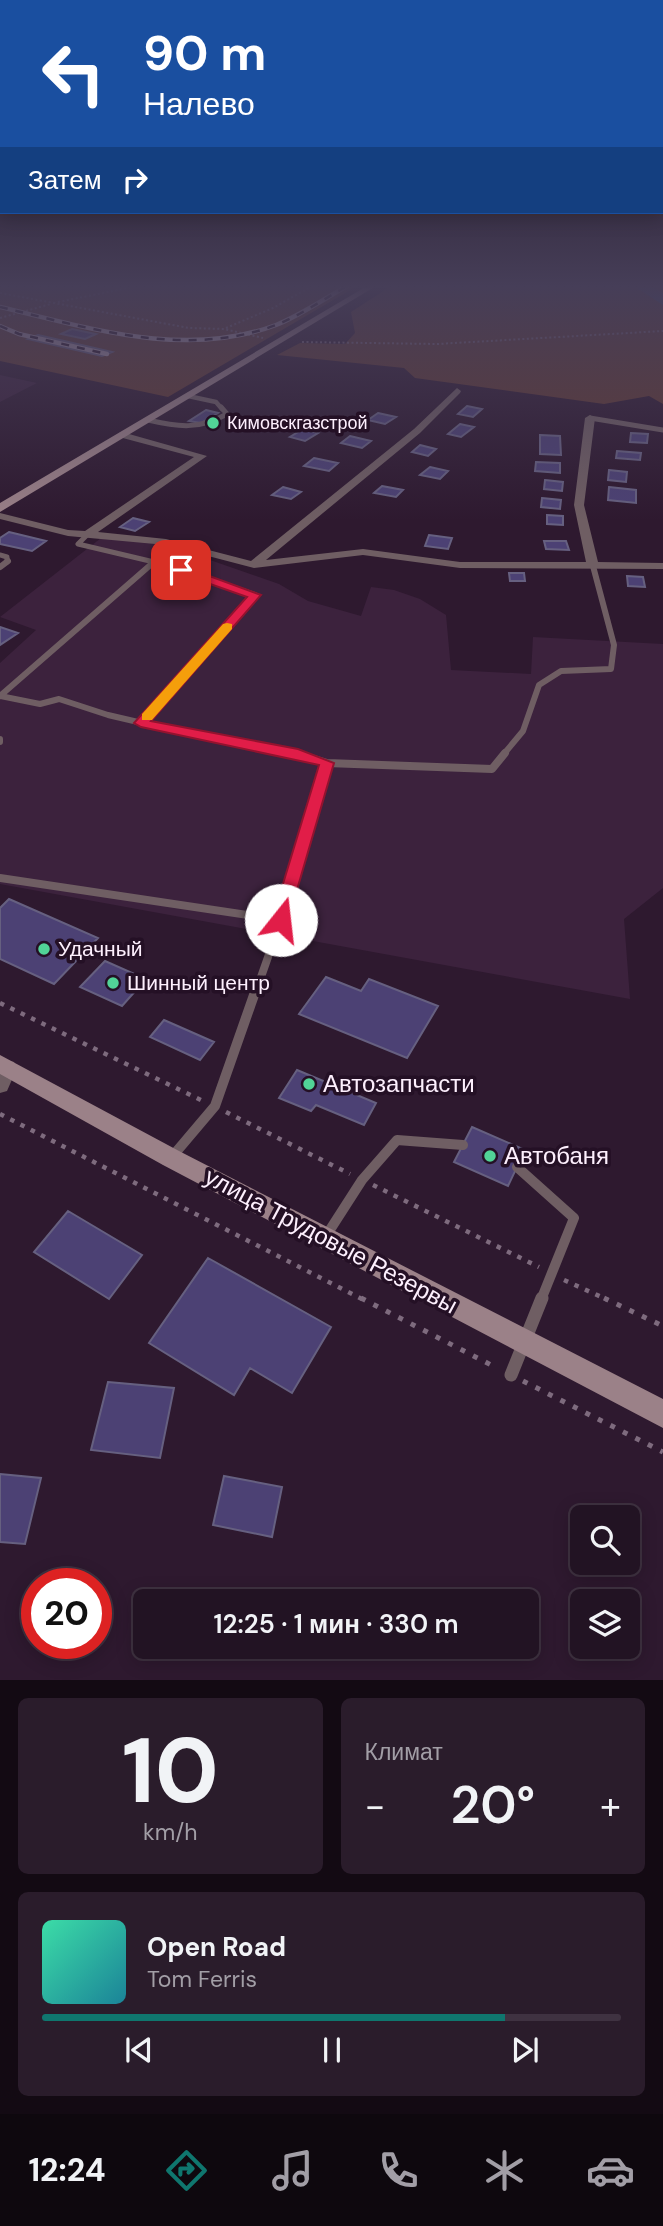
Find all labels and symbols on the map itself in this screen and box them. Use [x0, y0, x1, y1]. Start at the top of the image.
place label: Кимовскгазстрой [227, 411, 368, 435]
marker: Кимовскгазстрой [205, 415, 221, 431]
pin [151, 540, 211, 600]
position arrow [244, 883, 318, 957]
place label: Удачный [58, 935, 143, 963]
marker: Удачный [36, 941, 52, 957]
place label: Шинный центр [127, 969, 270, 997]
marker: Шинный центр [105, 975, 121, 991]
place label: Автозапчасти [323, 1068, 475, 1099]
marker: Автозапчасти [301, 1076, 317, 1092]
place label: Автобаня [504, 1140, 609, 1171]
marker: Автобаня [482, 1148, 498, 1164]
street label: улица Трудовые Резервы [199, 1161, 463, 1320]
speed limit sign: 20 [21, 1568, 112, 1659]

